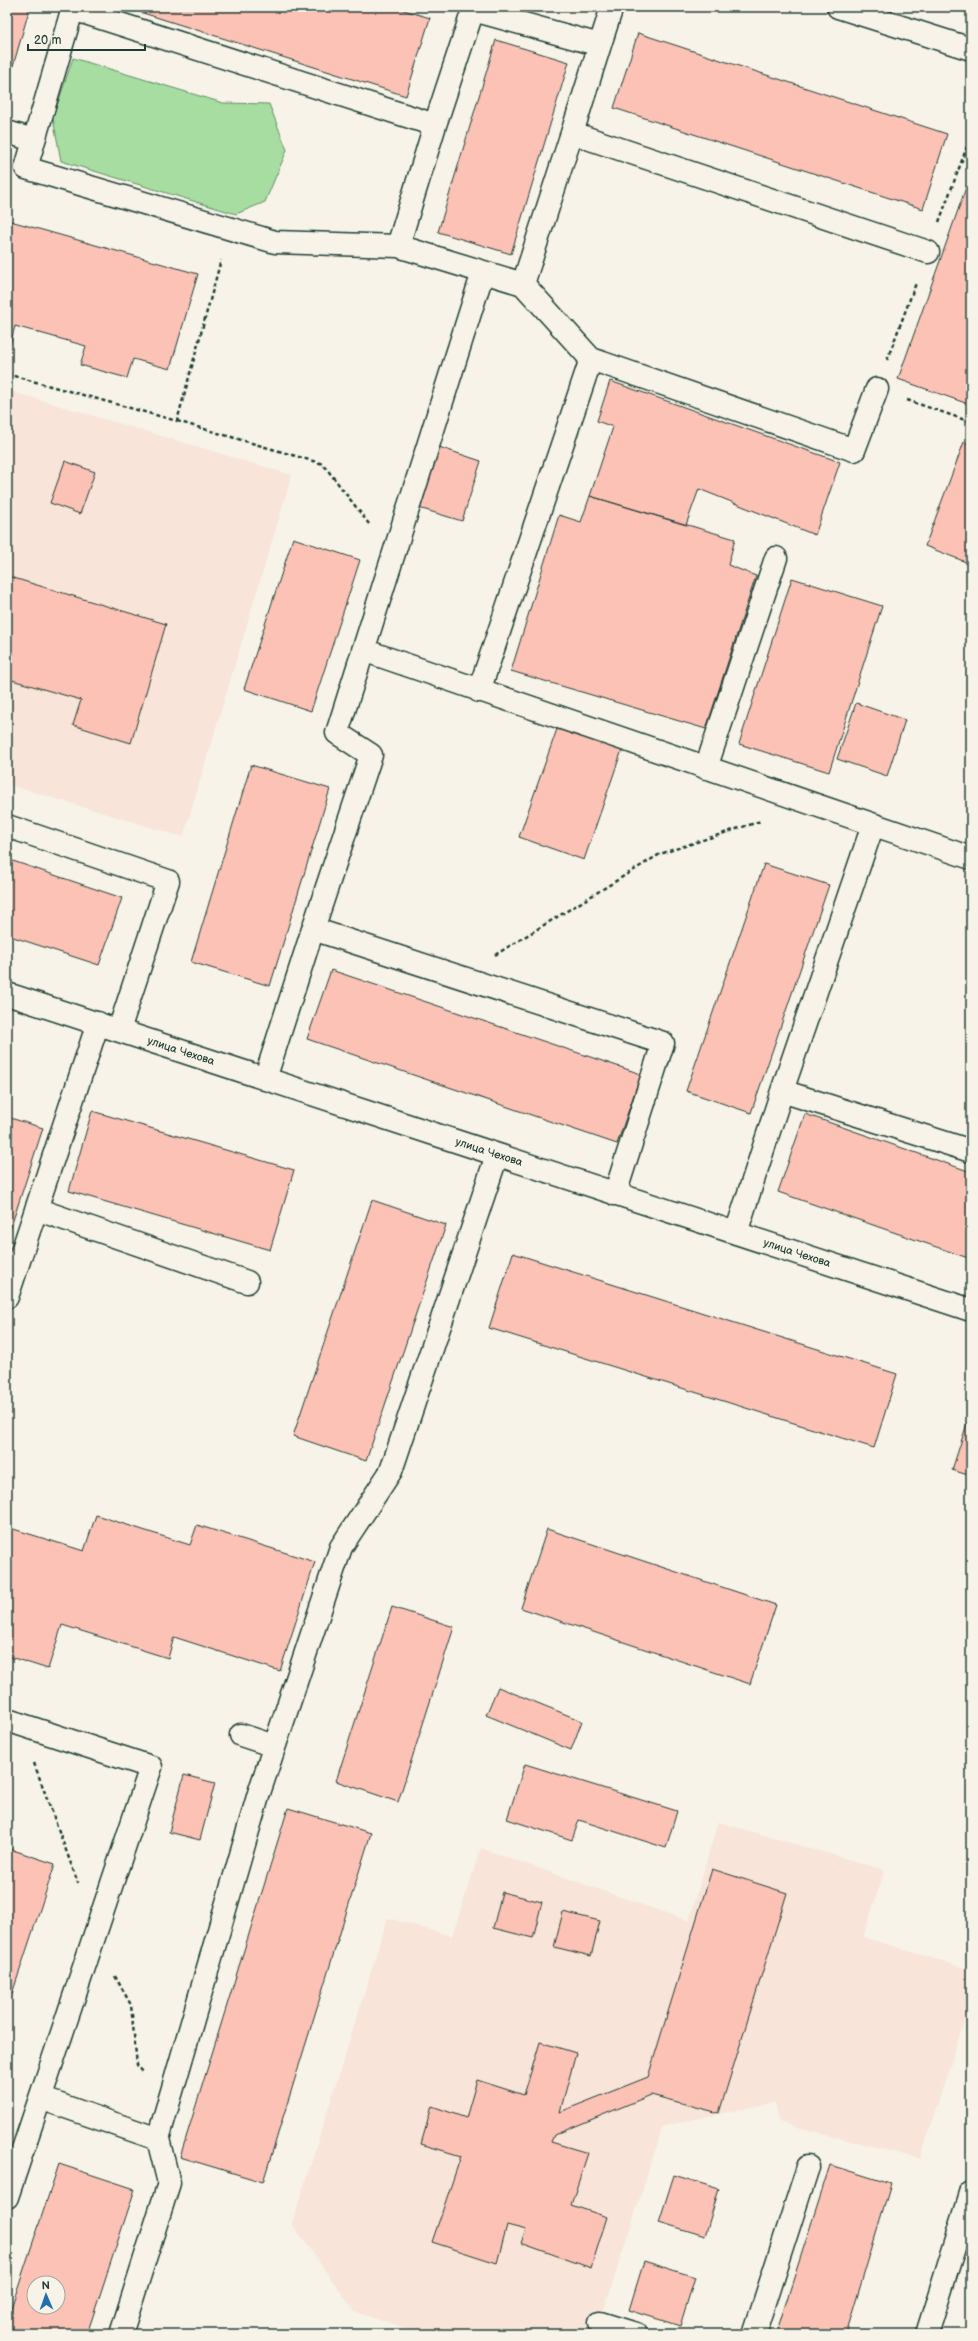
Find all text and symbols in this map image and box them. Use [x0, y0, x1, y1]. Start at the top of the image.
scale bar [28, 26, 145, 52]
text: 20 m [34, 33, 61, 48]
street label: улица Чехова [146, 1034, 217, 1068]
street label: улица Чехова [454, 1135, 525, 1169]
street label: улица Чехова [762, 1236, 833, 1270]
north arrow [26, 2275, 66, 2315]
text: N [41, 2279, 50, 2292]

